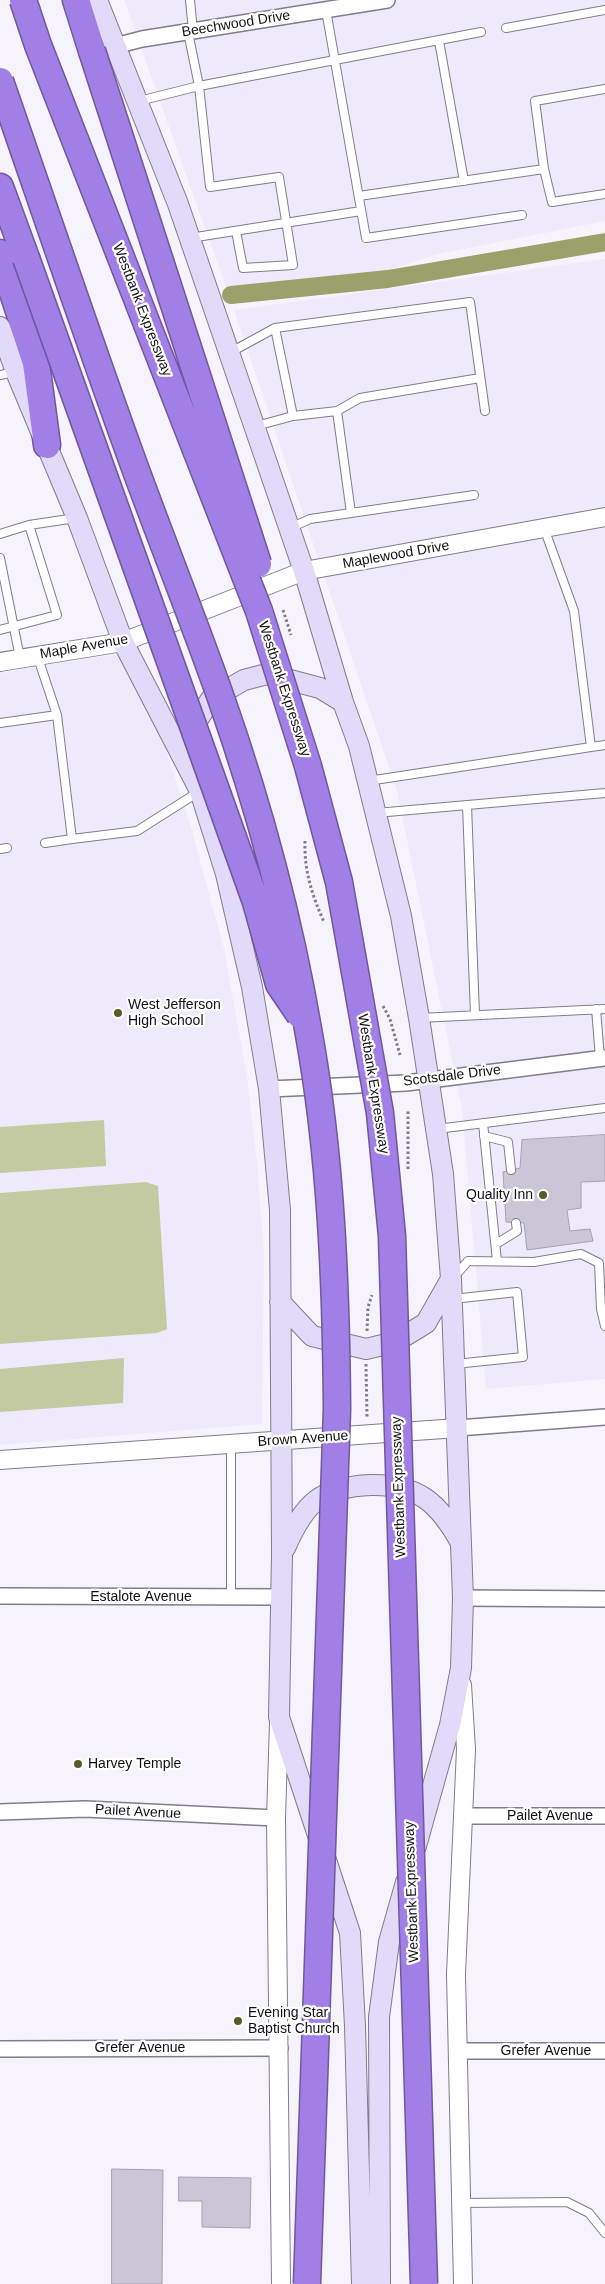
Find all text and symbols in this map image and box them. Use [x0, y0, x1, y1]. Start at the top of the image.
street label: Beechwood Drive [180, 7, 292, 41]
street label: Westbank Expressway [109, 241, 175, 379]
street label: Maplewood Drive [341, 537, 451, 573]
street label: Westbank Expressway [254, 619, 314, 759]
street label: Maple Avenue [39, 631, 129, 663]
place label: West Jefferson High School [128, 997, 221, 1030]
marker: West Jefferson High School [112, 1007, 124, 1019]
street label: Westbank Expressway [354, 1013, 392, 1155]
street label: Scotsdale Drive [402, 1062, 502, 1090]
place label: Quality Inn [466, 1187, 533, 1203]
marker: Quality Inn [537, 1189, 549, 1201]
street label: Westbank Expressway [388, 1416, 410, 1558]
street label: Brown Avenue [257, 1427, 349, 1451]
street label: Estalote Avenue [90, 1589, 192, 1605]
place label: Harvey Temple [88, 1756, 181, 1772]
marker: Harvey Temple [72, 1758, 84, 1770]
street label: Pailet Avenue [95, 1801, 181, 1823]
street label: Pailet Avenue [507, 1808, 593, 1824]
street label: Westbank Expressway [401, 1821, 423, 1963]
place label: Evening Star Baptist Church [248, 2005, 340, 2038]
marker: Evening Star Baptist Church [232, 2015, 244, 2027]
street label: Grefer Avenue [95, 2040, 185, 2056]
street label: Grefer Avenue [501, 2043, 591, 2059]

